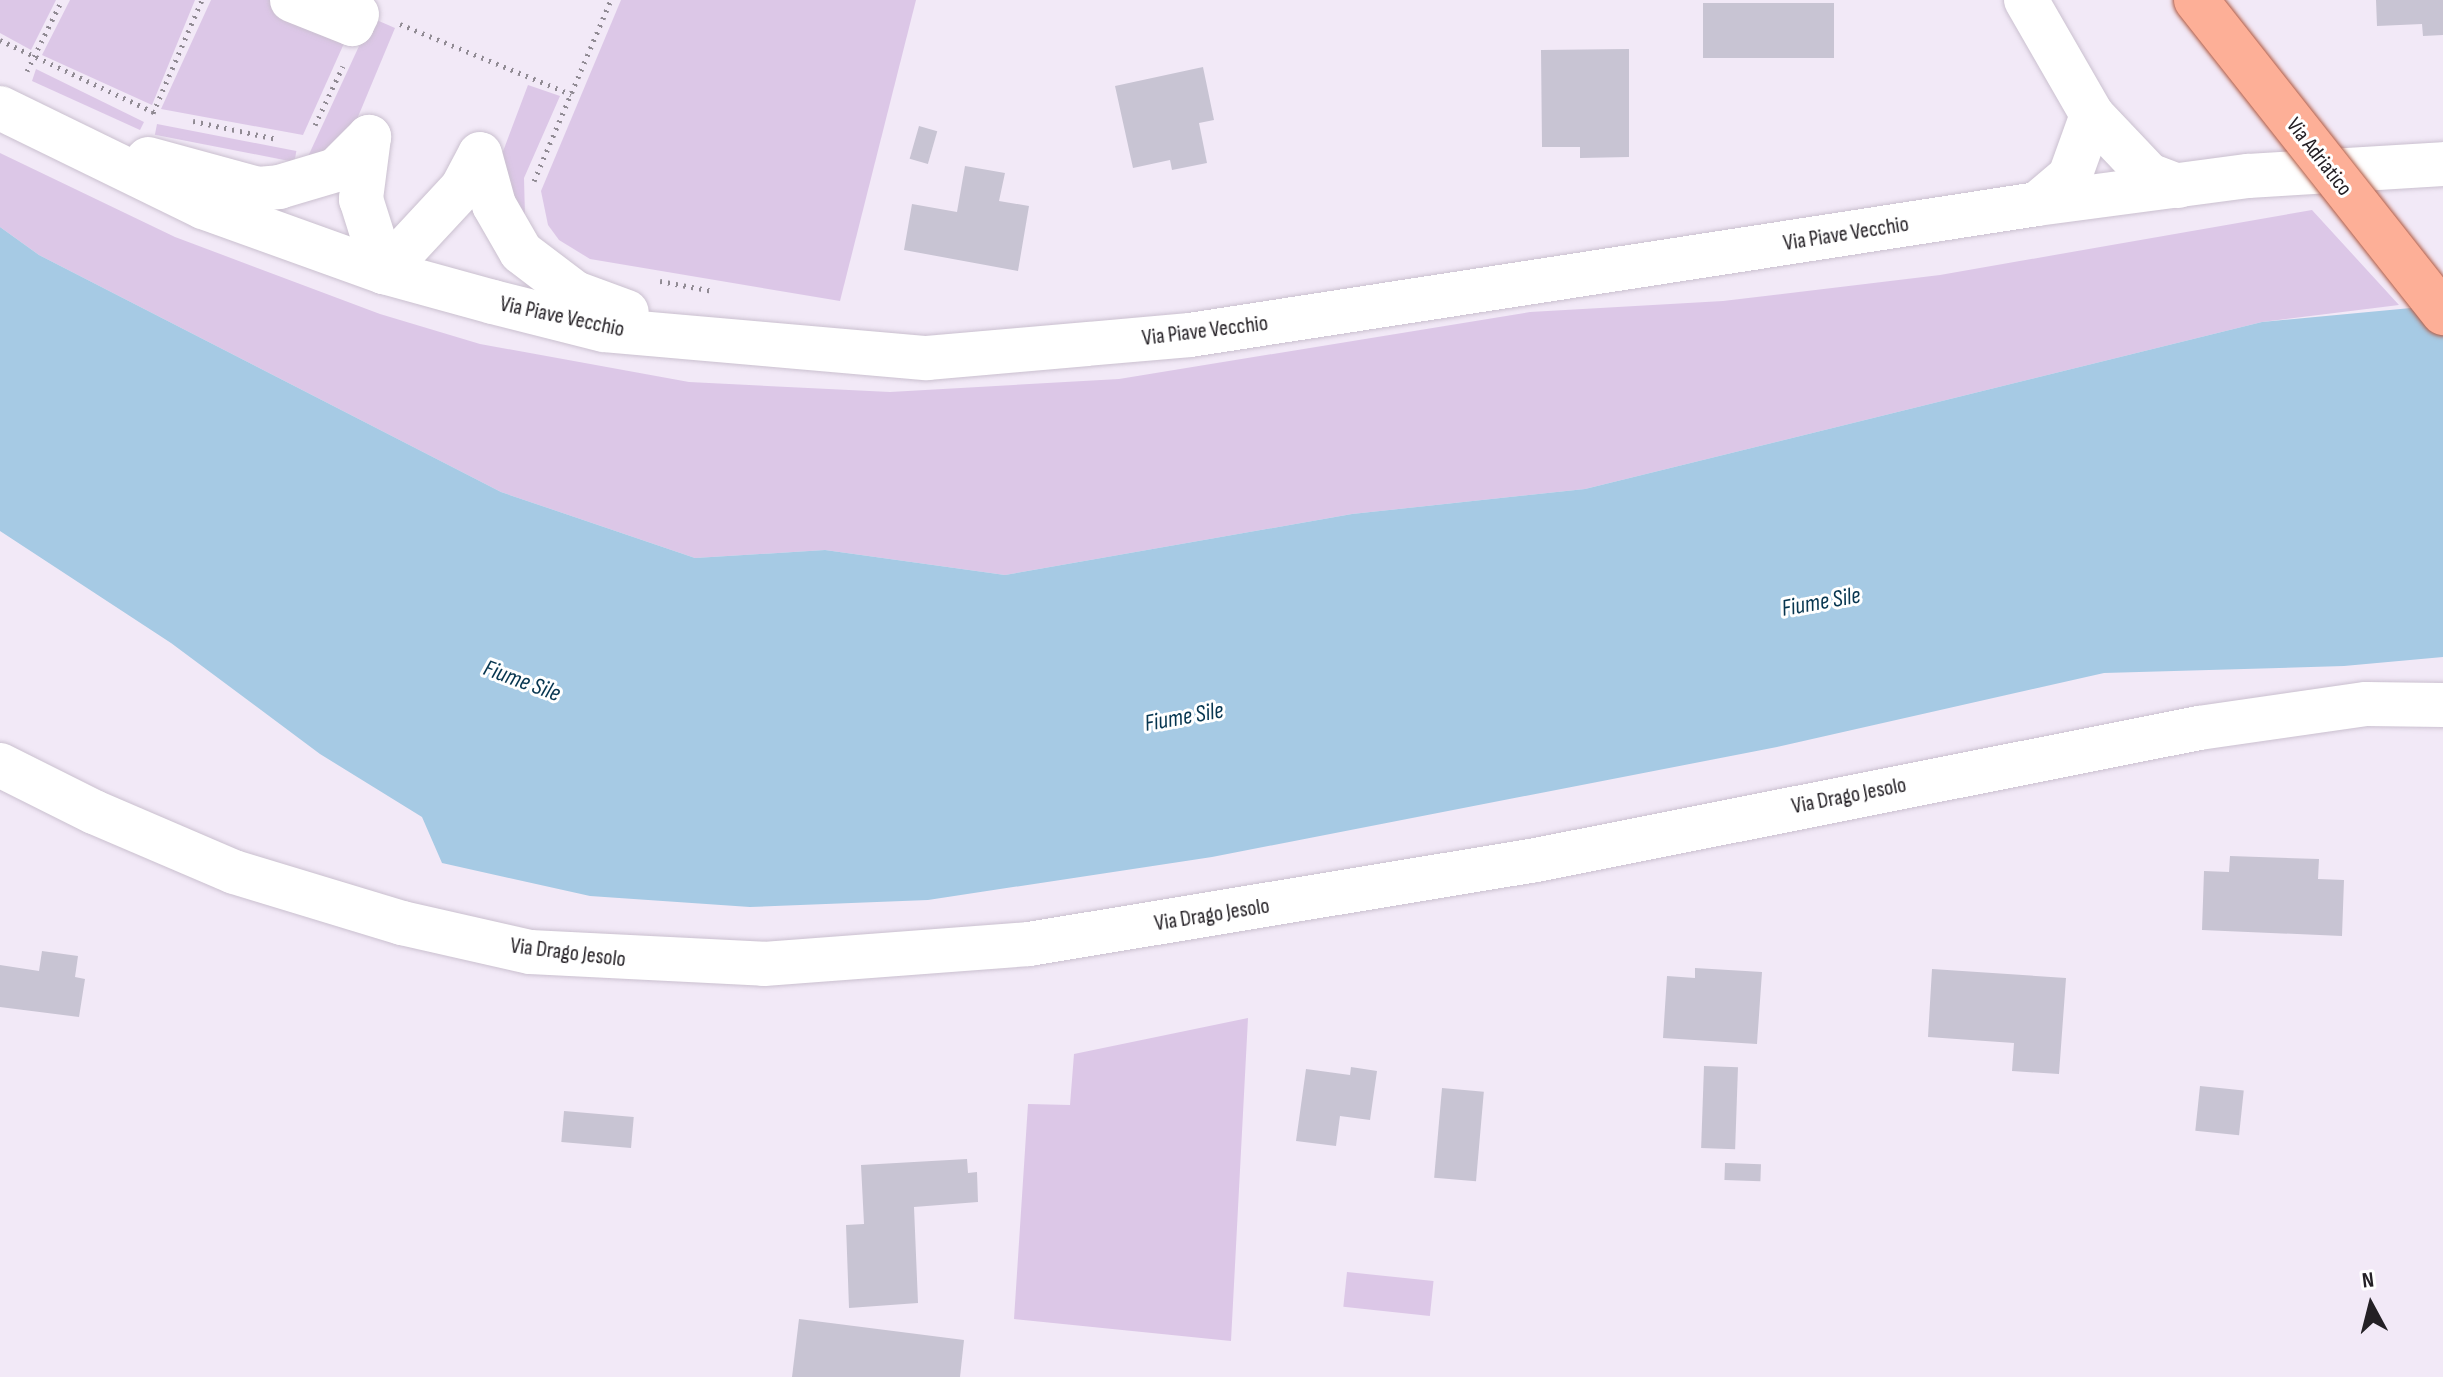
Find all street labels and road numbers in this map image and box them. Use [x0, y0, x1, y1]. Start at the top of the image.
street label: Via Adriatico [2280, 113, 2358, 201]
street label: Via Piave Vecchio [1781, 211, 1911, 257]
street label: Via Piave Vecchio [497, 291, 627, 343]
street label: Via Piave Vecchio [1141, 310, 1269, 352]
street label: Via Drago Jesolo [1789, 772, 1909, 820]
street label: Via Drago Jesolo [1153, 893, 1271, 937]
street label: Via Drago Jesolo [509, 933, 627, 973]

